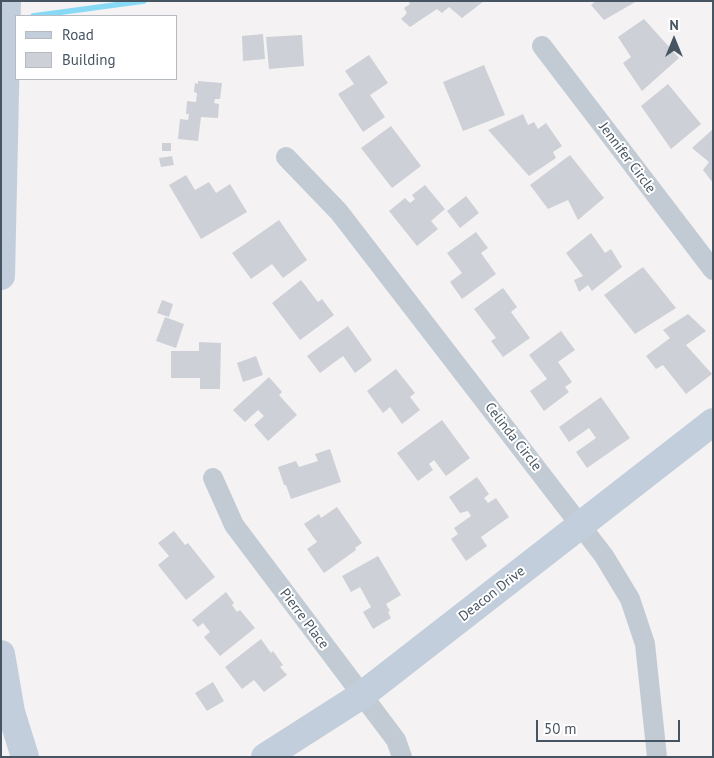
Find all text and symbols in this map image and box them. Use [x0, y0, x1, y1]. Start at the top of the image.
legend [15, 15, 178, 80]
north arrow [649, 15, 699, 65]
text: N [669, 16, 679, 34]
text: Road [62, 25, 94, 44]
text: Building [62, 50, 116, 69]
street label: Jennifer Circle [595, 119, 659, 197]
street label: Celinda Circle [481, 399, 545, 475]
street label: Deacon Drive [456, 563, 528, 625]
street label: Pierre Place [276, 586, 332, 652]
scale bar [539, 710, 683, 742]
text: 50 m [544, 719, 577, 738]

